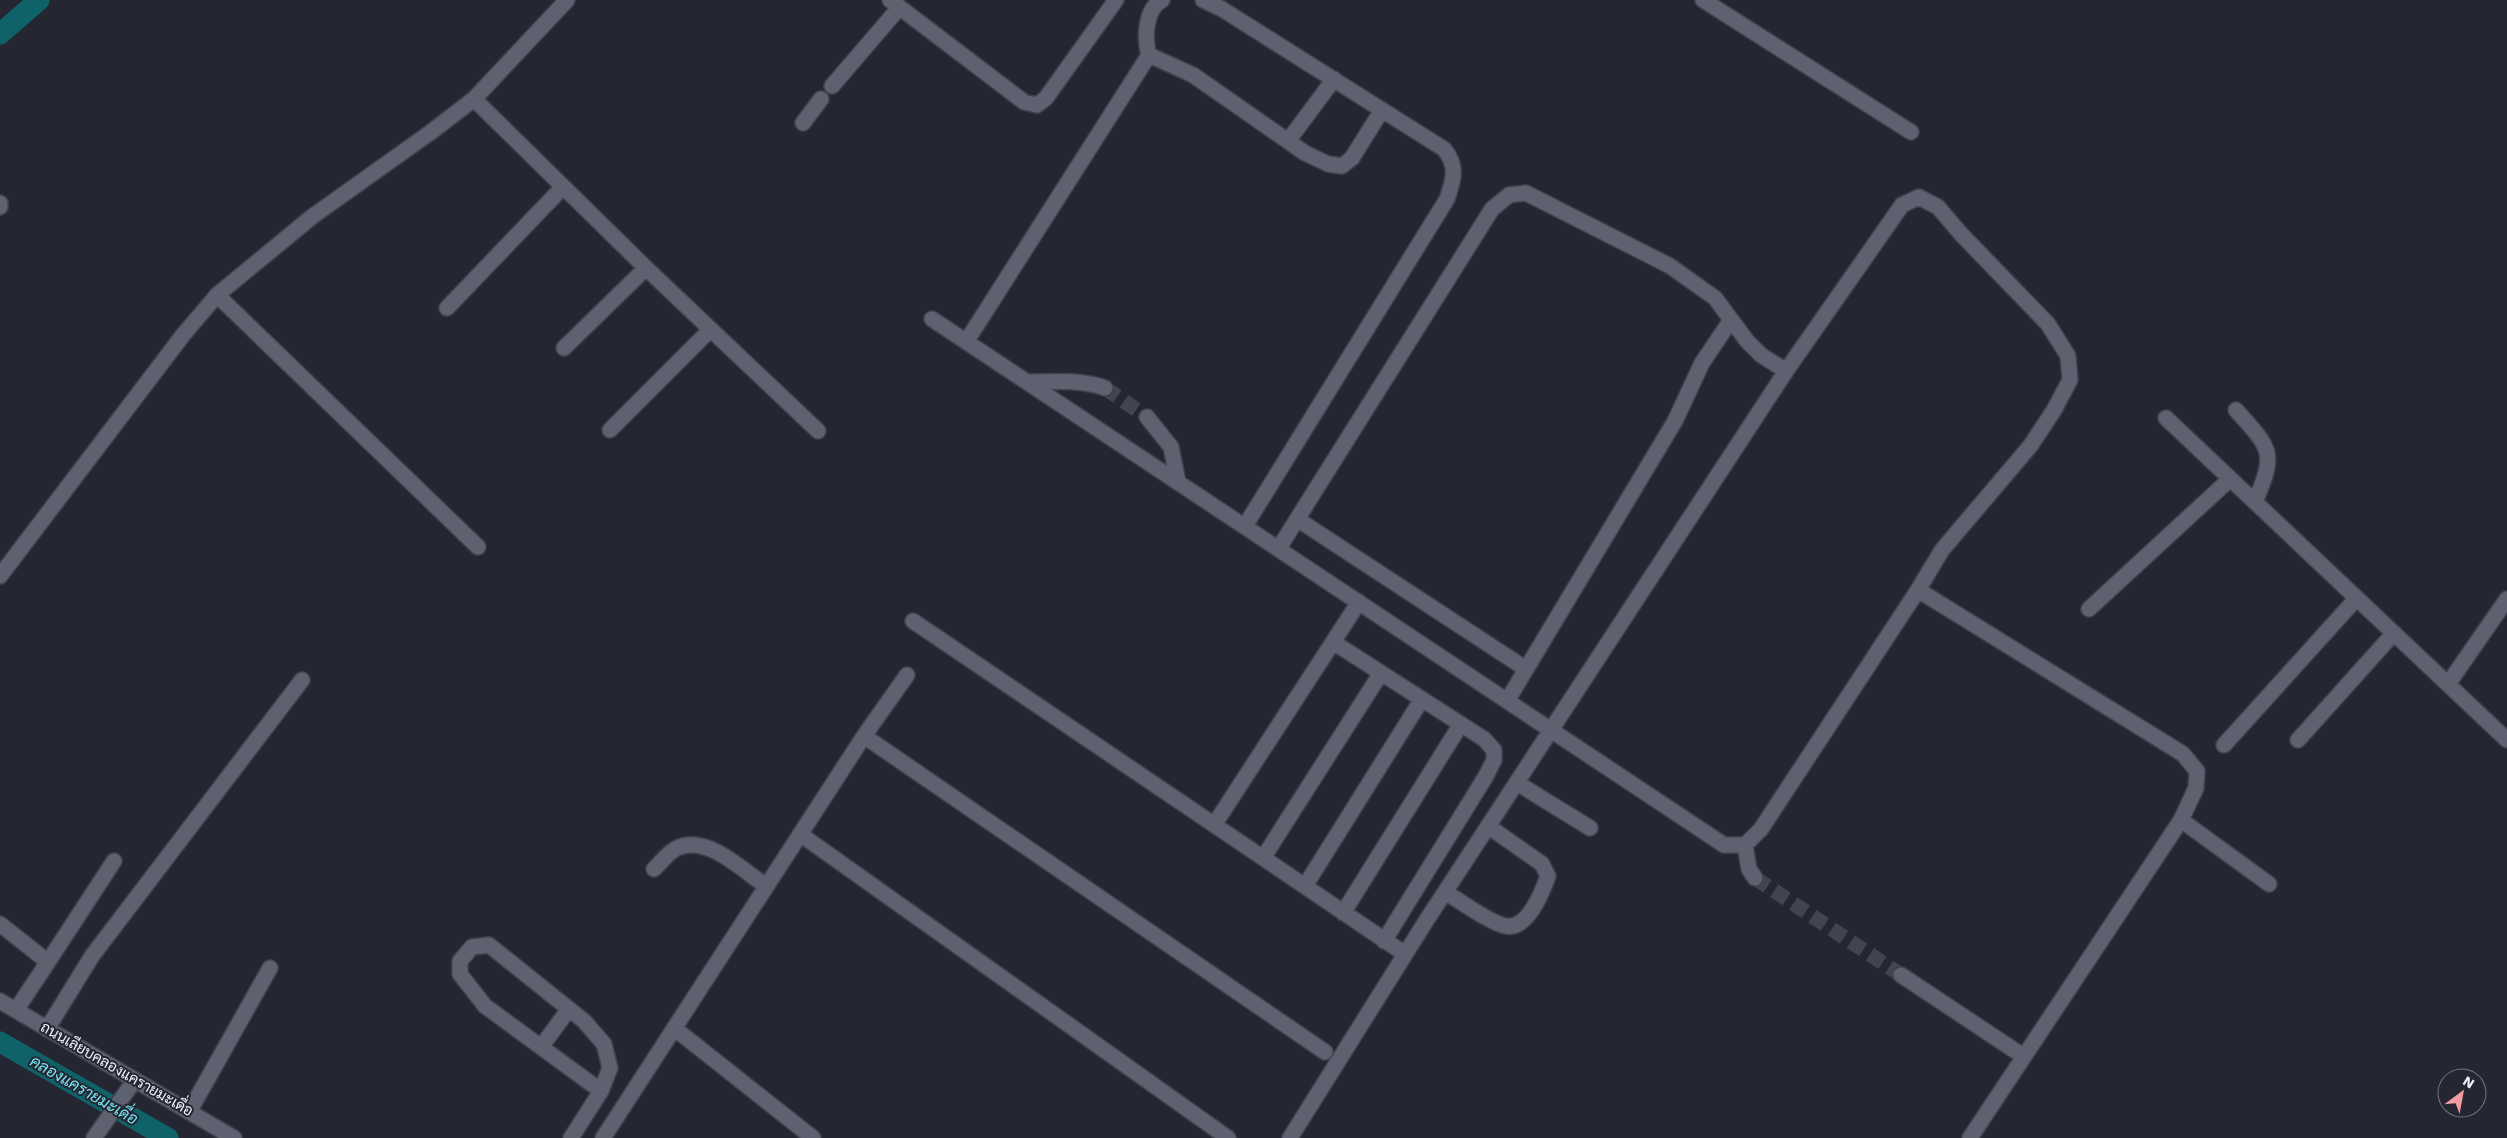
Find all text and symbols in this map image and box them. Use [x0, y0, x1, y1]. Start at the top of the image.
street label: ถนนเลียบคลองแครายมะเดื่อ [38, 1018, 196, 1120]
water label: คลองแครายมะเดื่อ [27, 1051, 141, 1129]
north arrow [2437, 1068, 2487, 1118]
text: N [2460, 1072, 2478, 1092]

